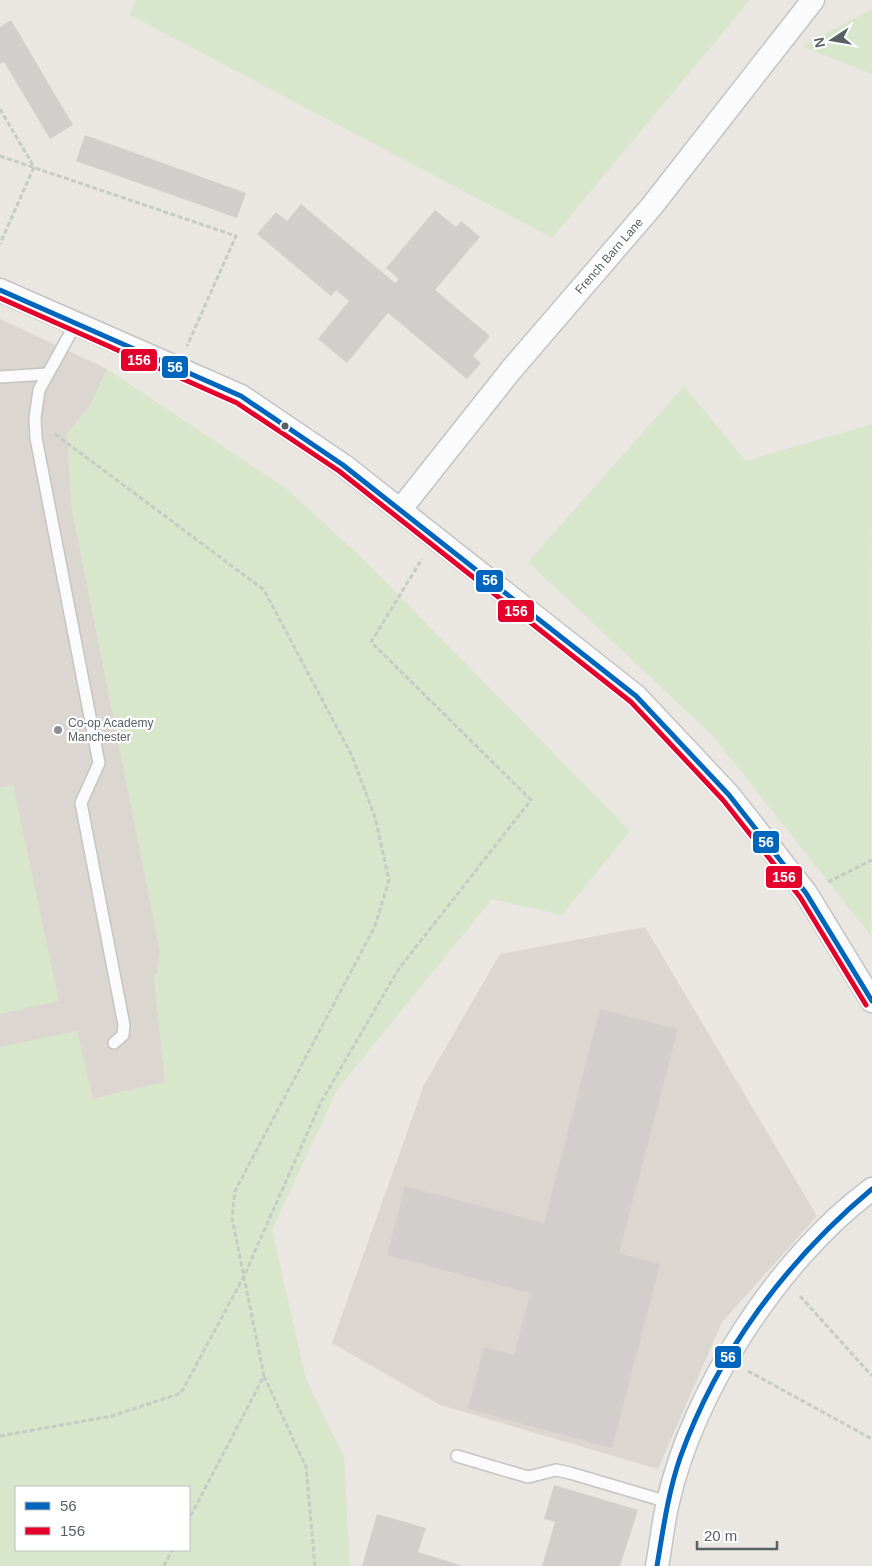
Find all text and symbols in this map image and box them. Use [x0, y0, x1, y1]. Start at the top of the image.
north arrow [807, 15, 857, 65]
text: N [810, 36, 828, 49]
street label: French Barn Lane [572, 215, 646, 297]
line badge: 156 [120, 348, 158, 372]
text: 156 [127, 352, 151, 368]
line badge: 56 [161, 355, 189, 379]
text: 56 [167, 359, 183, 375]
unlabelled marker [280, 421, 290, 431]
line badge: 56 [475, 569, 504, 593]
text: 56 [482, 572, 498, 588]
line badge: 156 [497, 599, 535, 623]
text: 156 [504, 603, 528, 619]
place label: Co-op Academy Manchester [68, 716, 153, 744]
marker: Co-op Academy Manchester [52, 724, 64, 736]
line badge: 56 [752, 830, 780, 854]
text: 56 [758, 834, 774, 850]
line badge: 156 [765, 865, 803, 889]
text: 156 [772, 869, 796, 885]
line badge: 56 [714, 1345, 742, 1369]
text: 56 [720, 1349, 736, 1365]
legend [15, 1486, 190, 1551]
text: 56 [60, 1497, 77, 1514]
scale bar [697, 1518, 777, 1550]
text: 156 [60, 1522, 85, 1539]
text: 20 m [704, 1527, 737, 1544]

